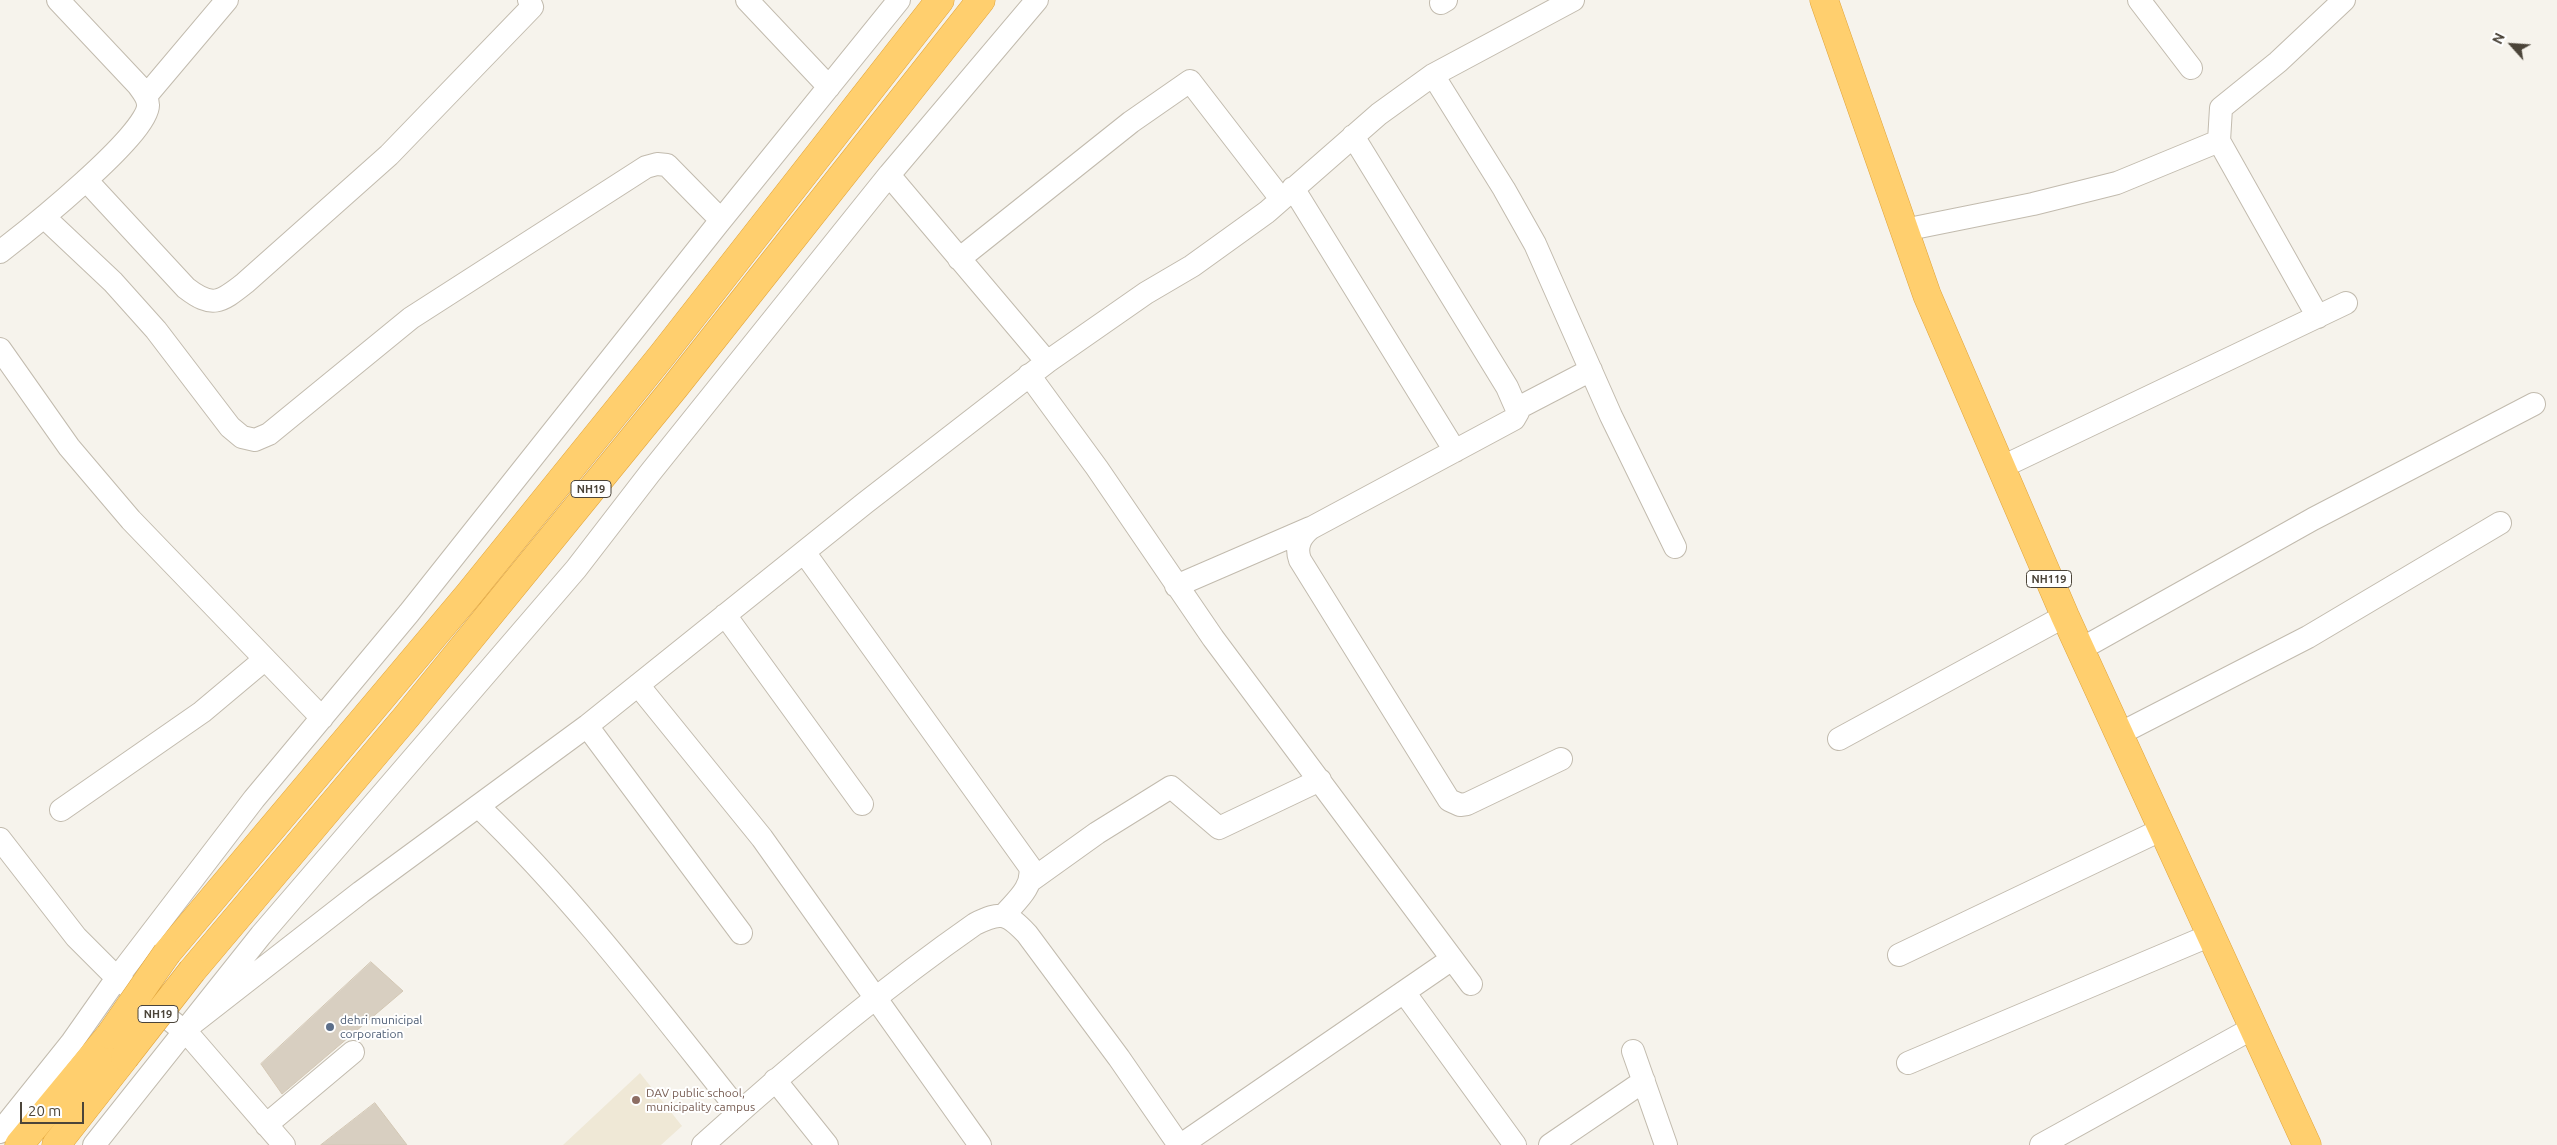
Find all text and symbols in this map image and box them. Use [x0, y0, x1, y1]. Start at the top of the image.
north arrow [2487, 20, 2537, 70]
text: N [2489, 30, 2508, 47]
road number: NH19 [571, 480, 611, 498]
road number: NH119 [2026, 570, 2072, 588]
road number: NH19 [138, 1006, 178, 1022]
place label: dehri municipal corporation [340, 1013, 423, 1041]
marker: dehri municipal corporation [324, 1021, 336, 1033]
place label: DAV public school, municipality campus [646, 1086, 755, 1114]
scale bar [22, 1092, 86, 1124]
marker: DAV public school, municipality campus [630, 1094, 642, 1106]
text: 20 m [28, 1102, 61, 1119]

